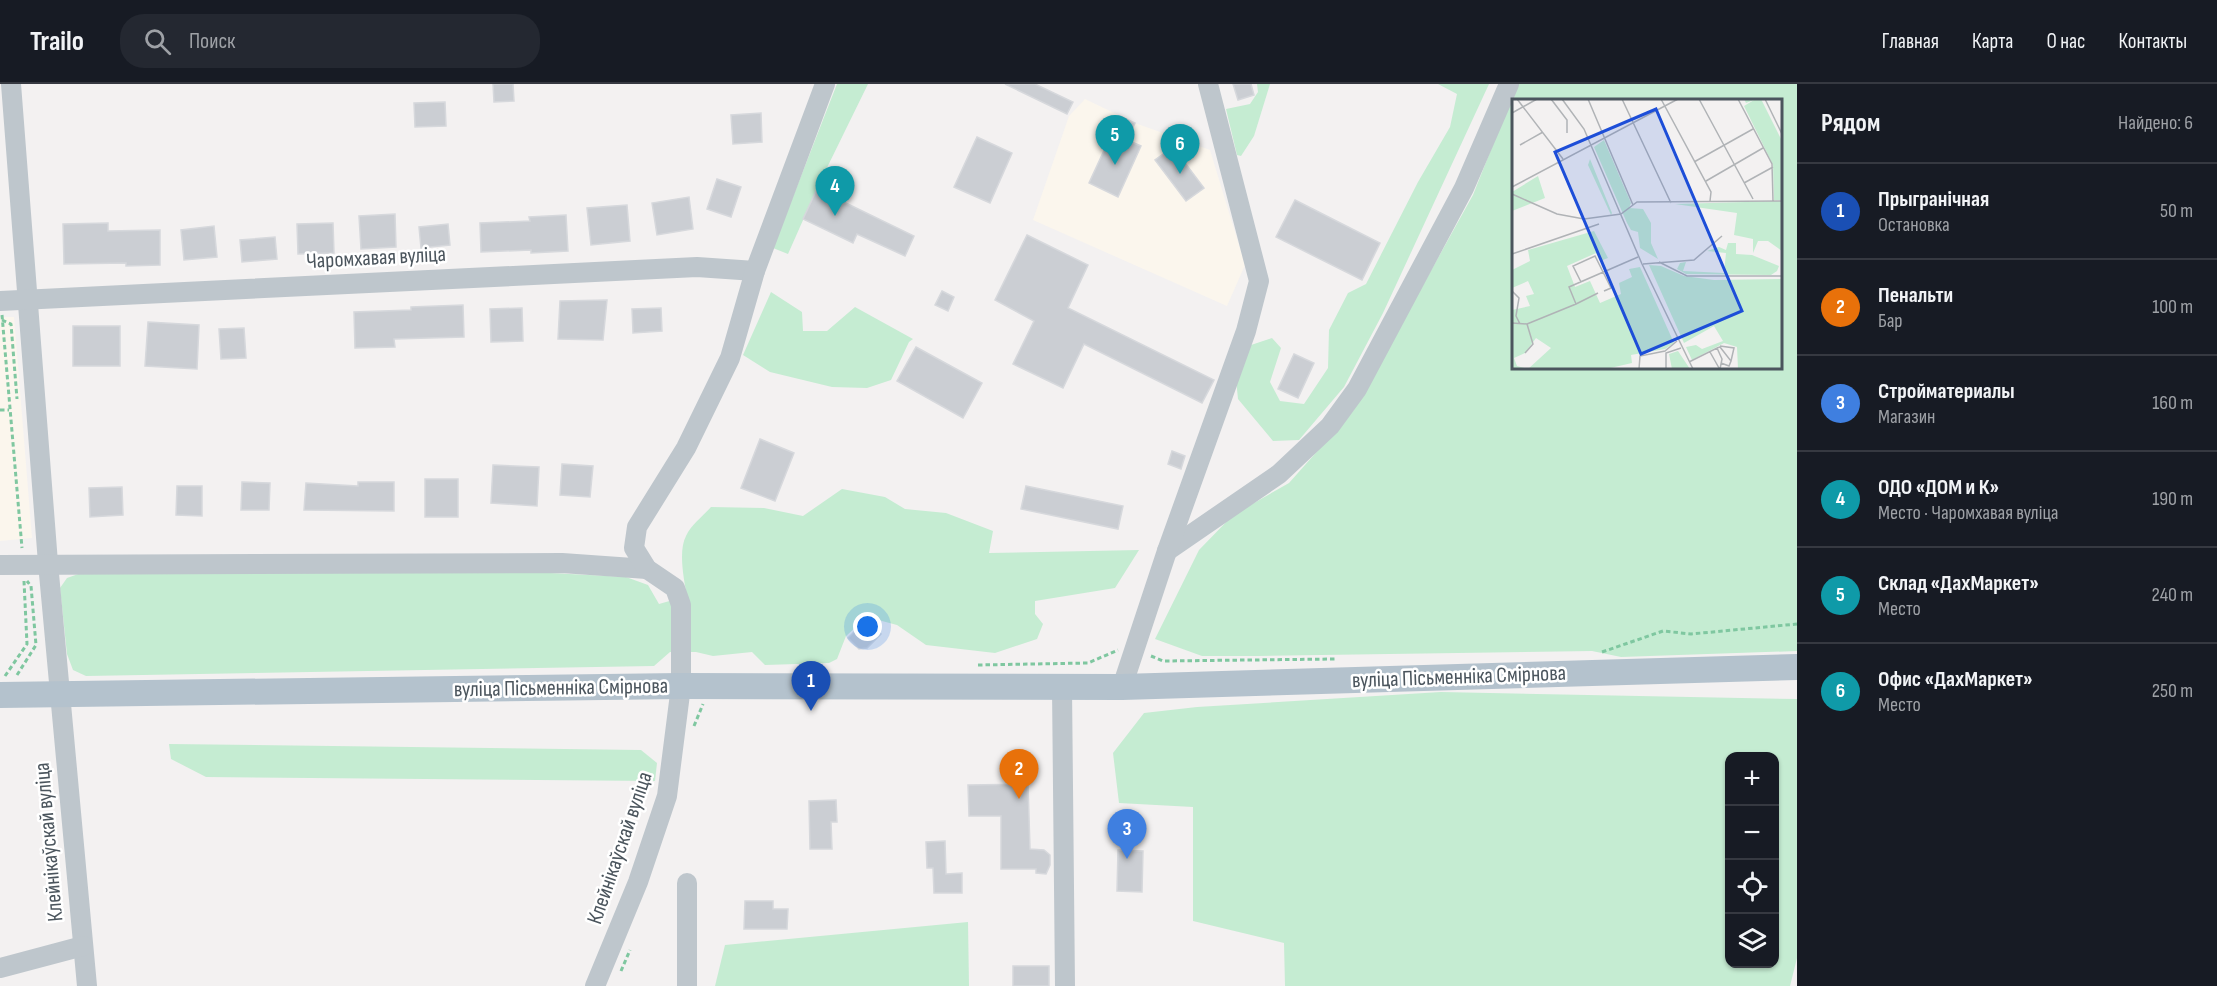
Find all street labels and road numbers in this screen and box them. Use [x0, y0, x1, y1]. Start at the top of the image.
street label: Чаромхавая вуліца [305, 241, 447, 275]
street label: вуліца Пісьменніка Смірнова [1352, 660, 1566, 694]
street label: вуліца Пісьменніка Смірнова [454, 673, 668, 703]
street label: Клейнікаўскай вуліца [29, 761, 69, 923]
street label: Клейнікаўскай вуліца [581, 768, 659, 928]

